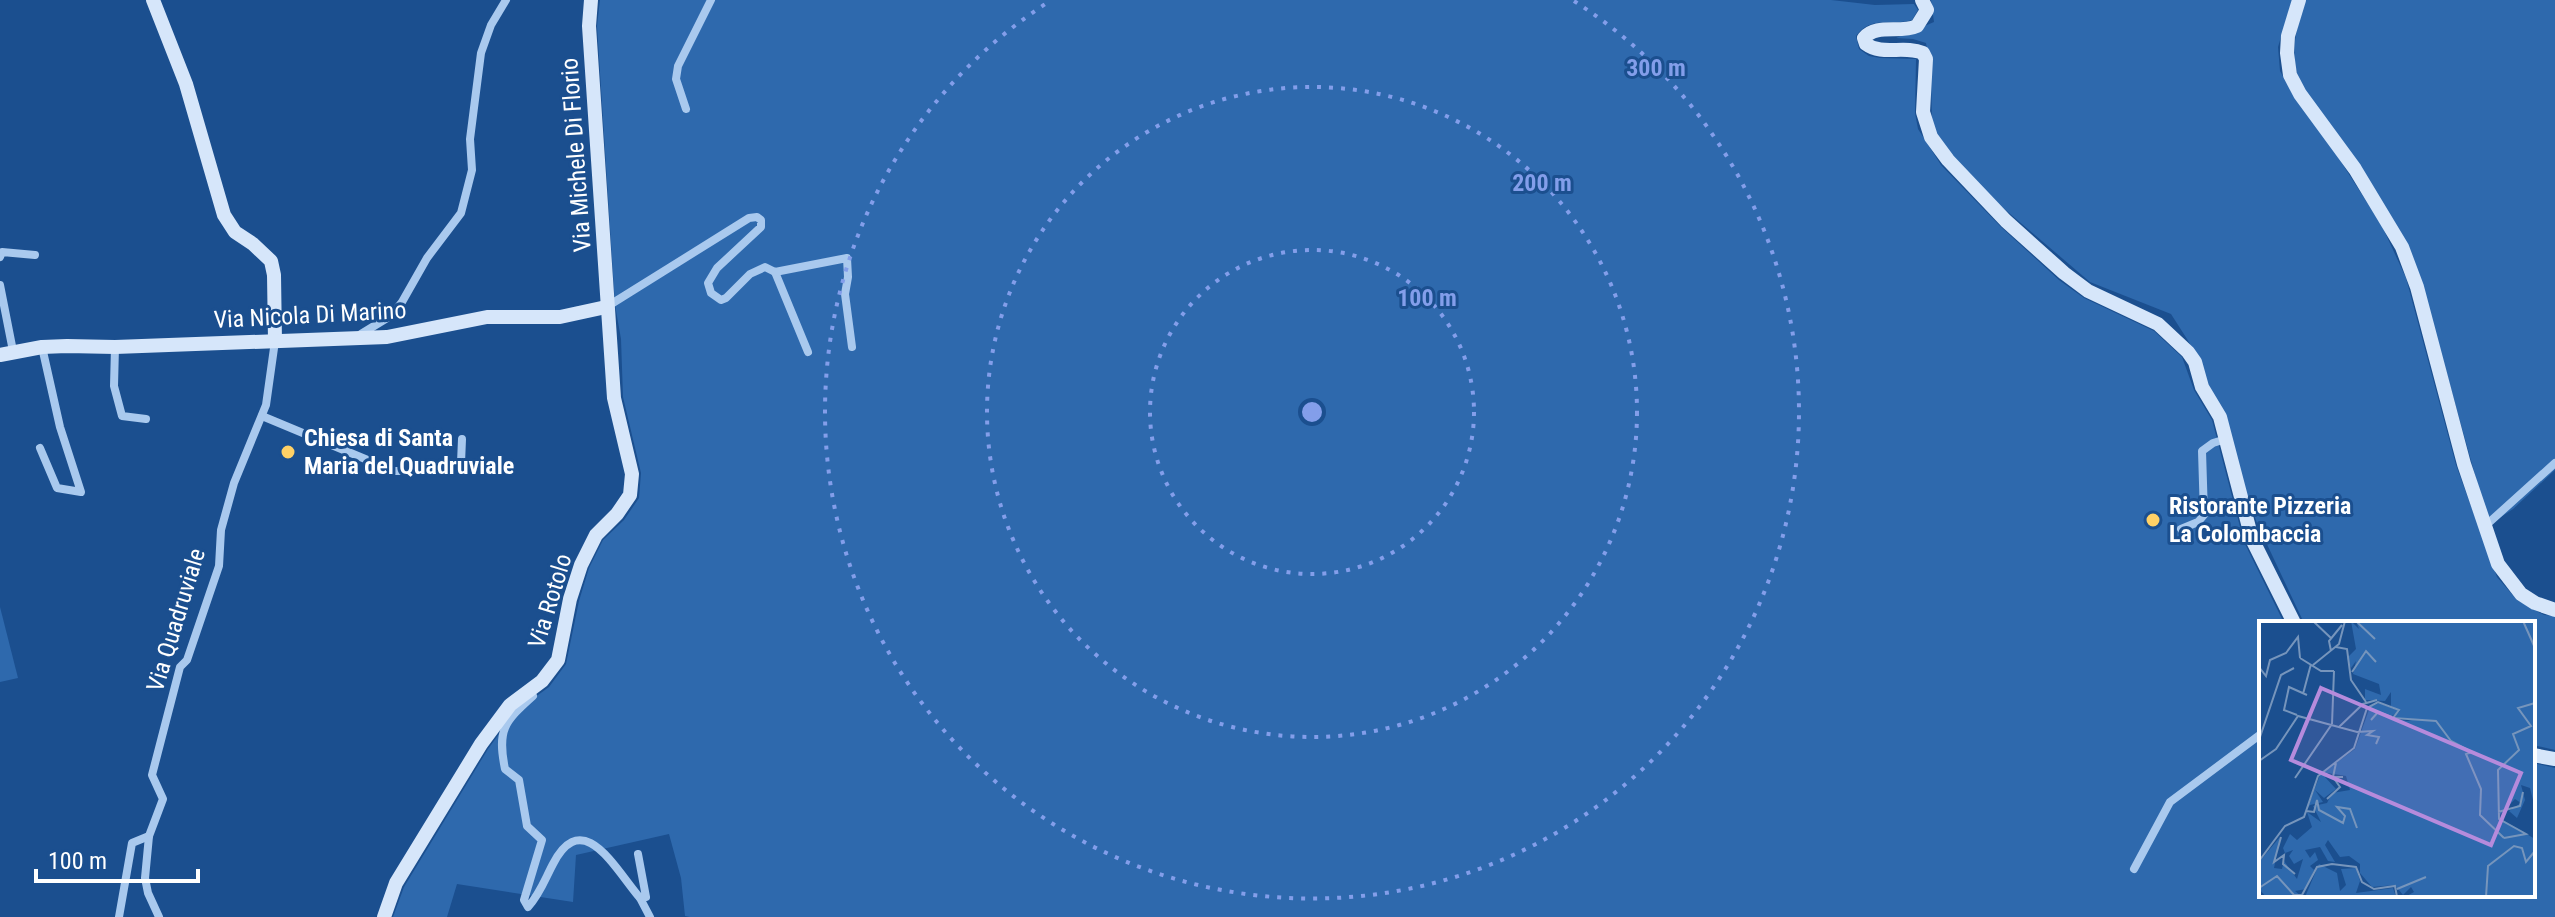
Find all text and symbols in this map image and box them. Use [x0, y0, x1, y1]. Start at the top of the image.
text: 300 m [1626, 54, 1686, 82]
street label: Via Michele Di Florio [555, 57, 597, 253]
text: 200 m [1512, 169, 1572, 197]
text: 100 m [1397, 284, 1457, 312]
street label: Via Nicola Di Marino [213, 296, 407, 334]
centre of rings [1298, 398, 1326, 426]
place label: Chiesa di Santa Maria del Quadruviale [304, 424, 514, 480]
marker: Chiesa di Santa Maria del Quadruviale [279, 443, 297, 461]
place label: Ristorante Pizzeria La Colombaccia [2169, 492, 2351, 548]
marker: Ristorante Pizzeria La Colombaccia [2144, 511, 2162, 529]
street label: Via Quadruviale [141, 545, 211, 695]
street label: Via Rotolo [522, 550, 578, 652]
inset map [2259, 621, 2535, 897]
scale bar [36, 833, 198, 883]
text: 100 m [48, 847, 107, 875]

